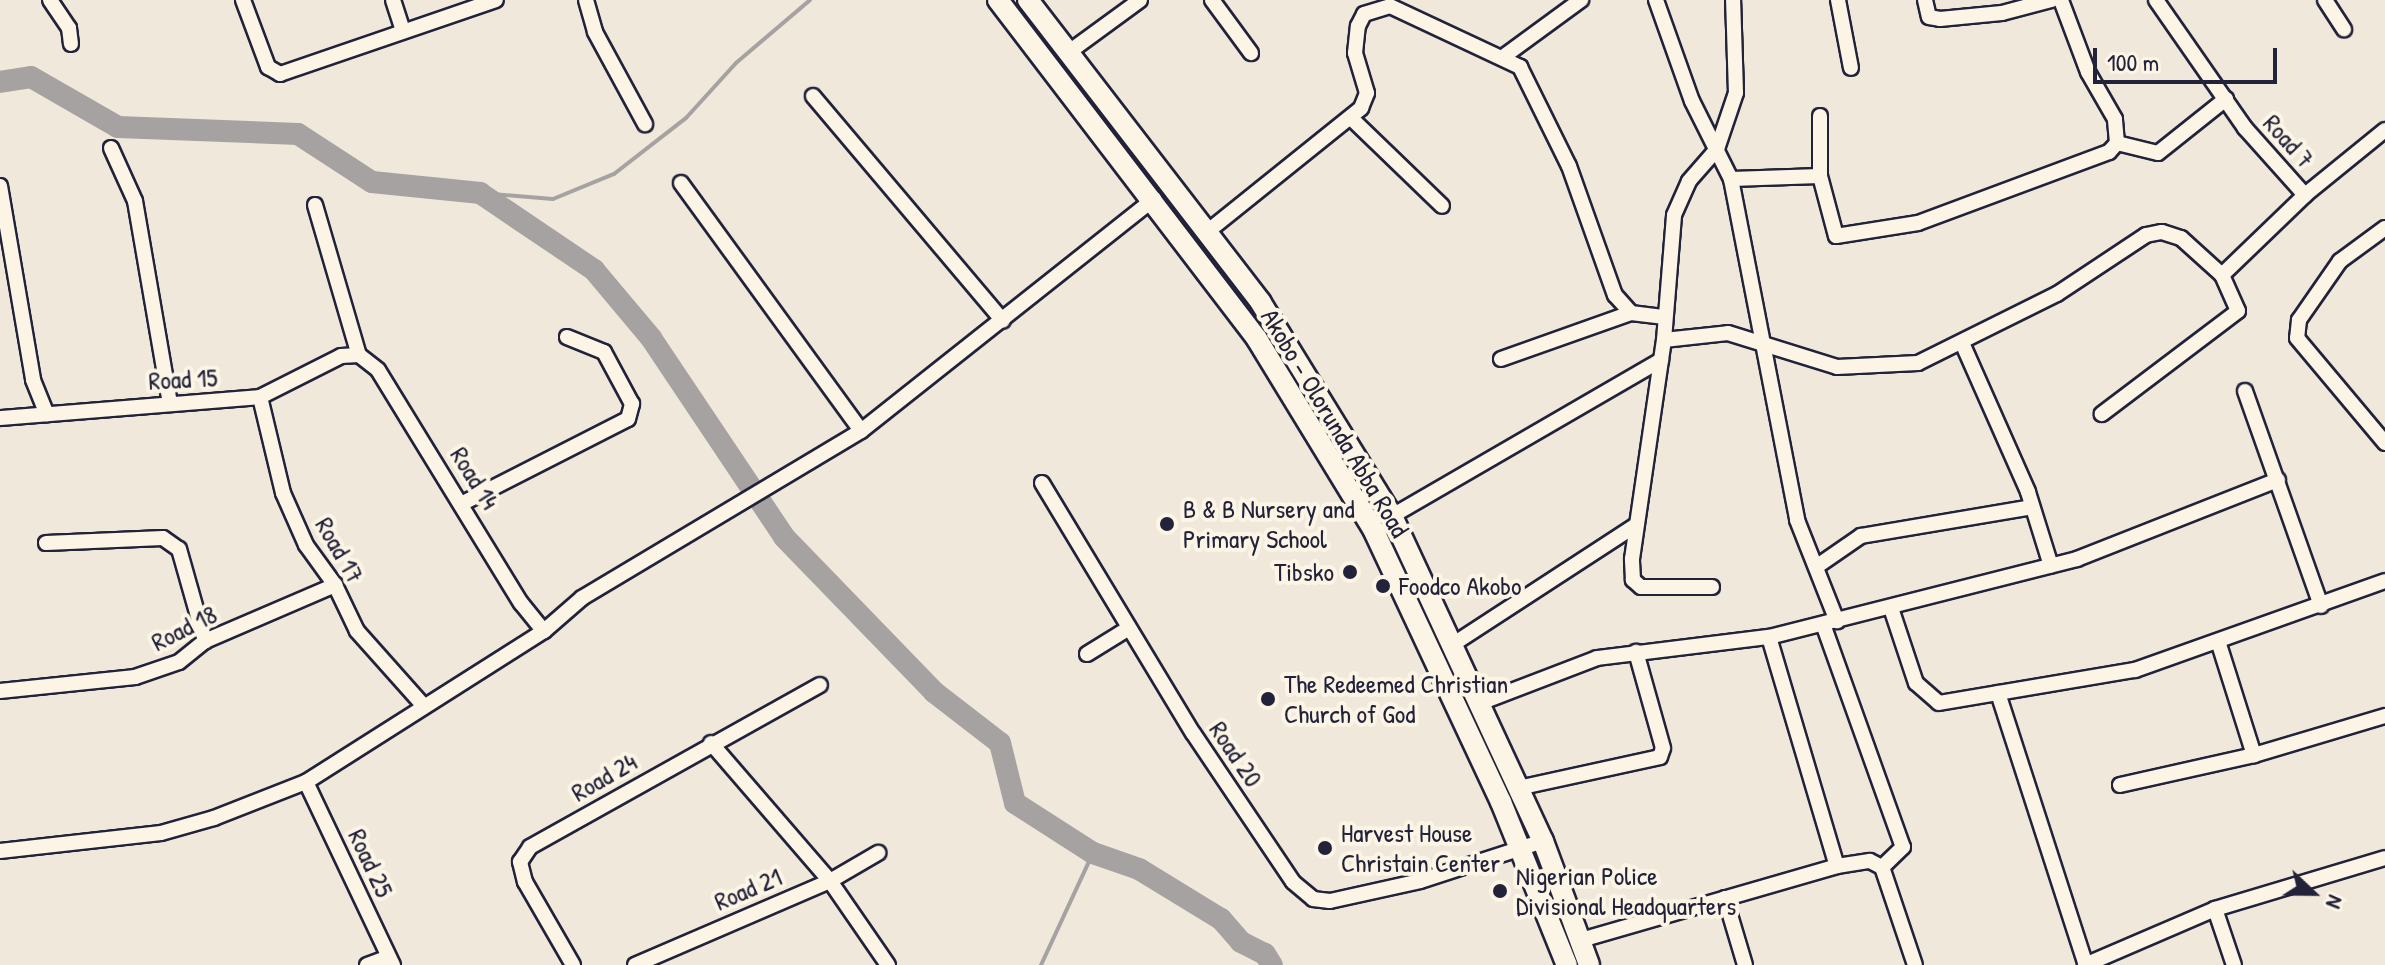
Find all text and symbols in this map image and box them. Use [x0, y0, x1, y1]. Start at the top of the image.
scale bar [2097, 32, 2281, 82]
text: 100 m [2107, 46, 2159, 78]
street label: Road 7 [2257, 108, 2321, 174]
street label: Akobo - Olorunda Abba Road [1254, 303, 1416, 543]
street label: Road 15 [148, 362, 218, 396]
street label: Road 14 [444, 441, 506, 515]
place label: B & B Nursery and Primary School [1183, 493, 1355, 554]
street label: Road 17 [309, 511, 371, 589]
marker: B & B Nursery and Primary School [1158, 515, 1176, 533]
place label: Tibsko [1274, 556, 1334, 588]
marker: Tibsko [1341, 563, 1359, 581]
place label: Foodco Akobo [1399, 570, 1522, 602]
marker: Foodco Akobo [1374, 577, 1392, 595]
street label: Road 18 [146, 598, 222, 658]
place label: The Redeemed Christian Church of God [1284, 668, 1508, 730]
marker: The Redeemed Christian Church of God [1259, 690, 1277, 708]
street label: Road 20 [1203, 715, 1269, 793]
street label: Road 24 [566, 746, 642, 808]
place label: Harvest House Christain Center [1341, 817, 1500, 878]
street label: Road 25 [342, 824, 400, 902]
marker: Harvest House Christain Center [1316, 839, 1334, 857]
north arrow [2273, 853, 2353, 933]
place label: Nigerian Police Divisional Headquarters [1516, 860, 1736, 922]
street label: Road 21 [710, 861, 786, 917]
marker: Nigerian Police Divisional Headquarters [1491, 882, 1509, 900]
text: N [2319, 891, 2351, 913]

